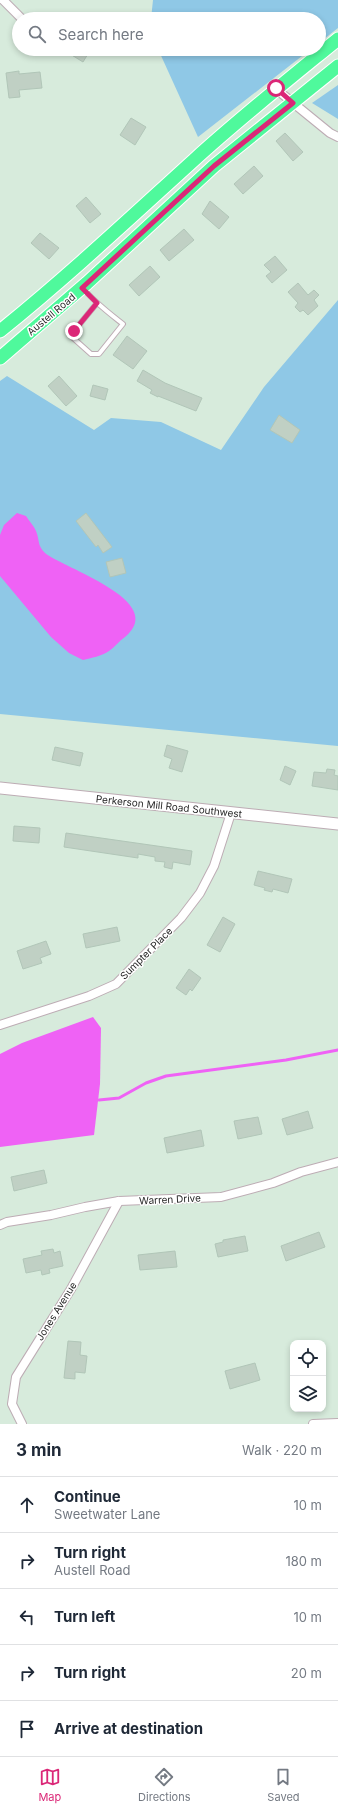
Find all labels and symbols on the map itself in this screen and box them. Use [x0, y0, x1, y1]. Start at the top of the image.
route start [267, 79, 285, 97]
street label: Austell Road [25, 290, 77, 338]
route end [65, 322, 83, 340]
street label: Perkerson Mill Road Southwest [95, 792, 243, 820]
street label: Sumpter Place [117, 924, 175, 982]
street label: Warren Drive [139, 1191, 201, 1207]
street label: Jones Avenue [33, 1279, 79, 1342]

